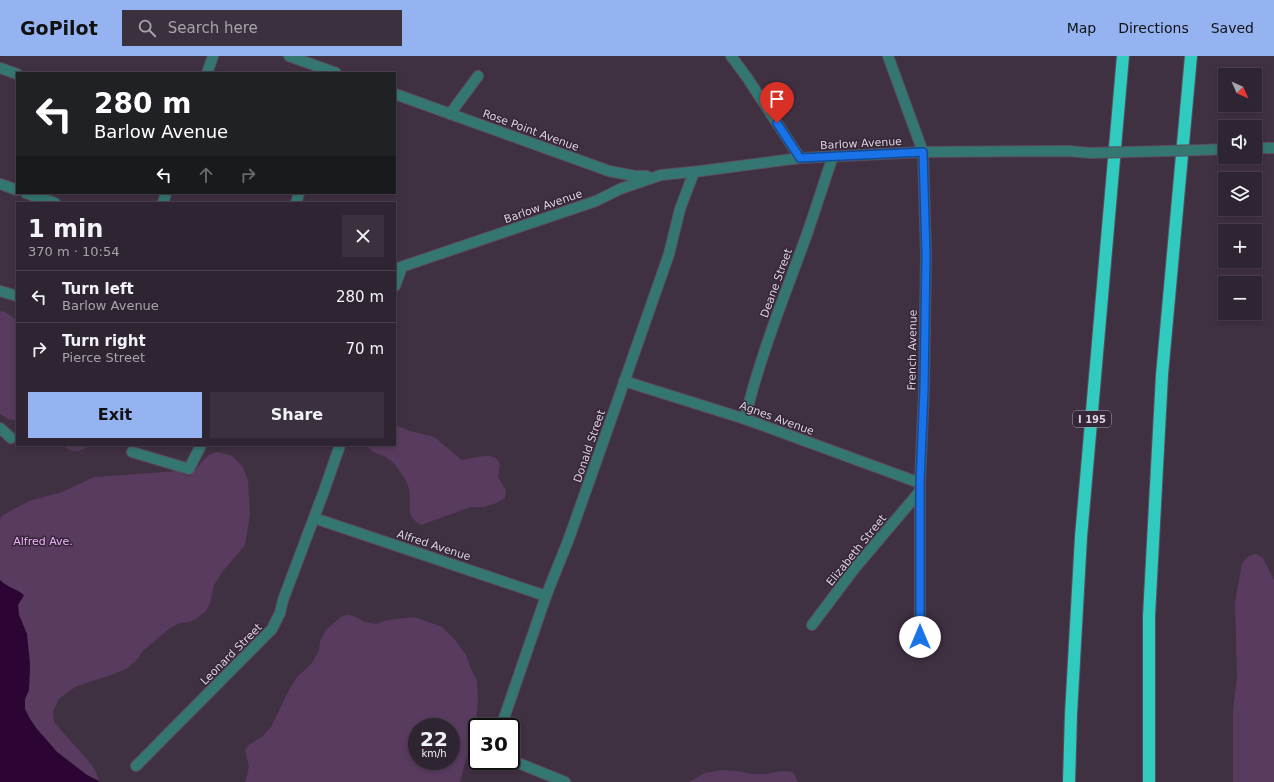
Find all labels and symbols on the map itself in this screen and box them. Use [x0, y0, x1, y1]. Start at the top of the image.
north arrow [1218, 68, 1262, 112]
pin [760, 82, 794, 123]
street label: Rose Point Avenue [481, 107, 581, 154]
street label: Barlow Avenue [820, 135, 903, 152]
street label: Barlow Avenue [502, 187, 584, 226]
street label: Deane Street [758, 246, 795, 320]
street label: French Avenue [905, 309, 920, 391]
street label: Agnes Avenue [738, 399, 816, 438]
street label: Donald Street [571, 408, 608, 484]
road number: I 195 [1073, 411, 1111, 427]
street label: Elizabeth Street [824, 512, 889, 588]
street label: Alfred Avenue [395, 527, 473, 564]
park label: Alfred Ave. [13, 535, 73, 548]
position arrow [899, 616, 941, 658]
street label: Leonard Street [198, 621, 265, 688]
speed limit sign: 30 [468, 718, 520, 770]

